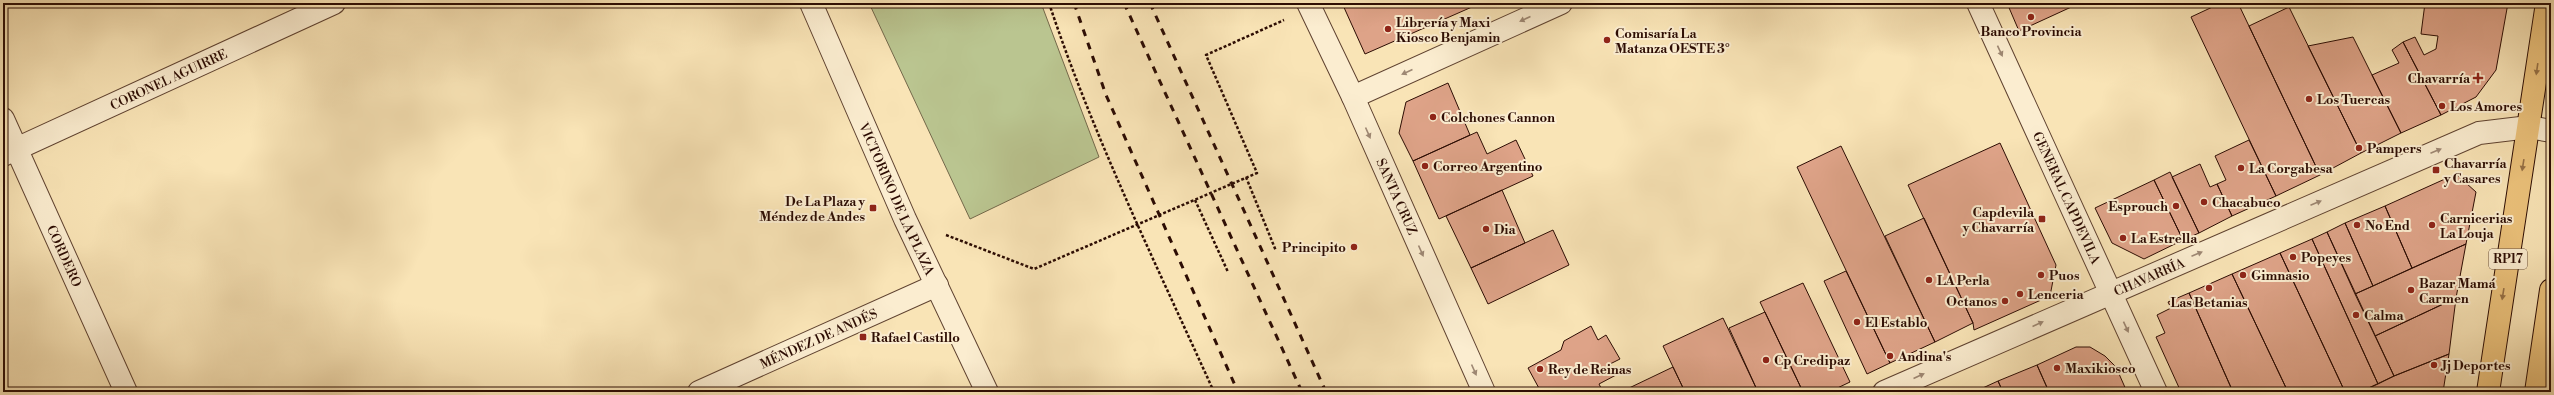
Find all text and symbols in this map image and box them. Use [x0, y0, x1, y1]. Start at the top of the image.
marker: Banco Provincia [2026, 12, 2036, 22]
place label: Librería y Maxi Kiosco Benjamin [1396, 15, 1500, 46]
one-way arrow [1520, 16, 1531, 22]
marker: Librería y Maxi Kiosco Benjamin [1383, 24, 1393, 34]
place label: Banco Provincia [1981, 24, 2082, 40]
place label: Comisaría La Matanza OESTE 3° [1615, 26, 1730, 57]
marker: Comisaría La Matanza OESTE 3° [1602, 35, 1612, 45]
street label: CORONEL AGUIRRE [108, 46, 230, 114]
one-way arrow [1997, 46, 2003, 57]
one-way arrow [2534, 63, 2540, 75]
one-way arrow [1400, 70, 1412, 76]
place label: Chavarría [2407, 71, 2471, 87]
marker: Chavarría [2473, 73, 2483, 83]
place label: Los Tuercas [2317, 92, 2391, 108]
marker: Los Tuercas [2304, 94, 2314, 104]
place label: Los Amores [2450, 99, 2522, 115]
marker: Los Amores [2437, 101, 2447, 111]
place label: Colchones Cannon [1441, 110, 1555, 126]
marker: Colchones Cannon [1428, 112, 1438, 122]
street label: VICTORINO DE LA PLAZA [855, 120, 938, 279]
one-way arrow [1366, 127, 1372, 139]
street label: GENERAL CAPDEVILA [2029, 129, 2104, 268]
place label: Pampers [2367, 141, 2422, 157]
marker: Pampers [2354, 143, 2364, 153]
one-way arrow [2430, 148, 2441, 154]
street label: SANTA CRUZ [1372, 156, 1420, 237]
place label: Chavarría y Casares [2443, 156, 2508, 187]
place label: Correo Argentino [1433, 159, 1543, 175]
one-way arrow [2520, 159, 2526, 171]
marker: Correo Argentino [1420, 161, 1430, 171]
place label: La Corgabesa [2249, 161, 2334, 177]
marker: La Corgabesa [2236, 163, 2246, 173]
marker: Chavarría y Casares [2431, 165, 2441, 175]
place label: De La Plaza y Méndez de Andes [759, 194, 865, 225]
place label: Chacabuco [2212, 195, 2281, 211]
marker: Chacabuco [2199, 197, 2209, 207]
place label: Esprouch [2108, 199, 2168, 215]
one-way arrow [2311, 199, 2323, 205]
marker: Esprouch [2171, 201, 2181, 211]
marker: De La Plaza y Méndez de Andes [868, 203, 878, 213]
place label: Capdevila y Chavarría [1962, 205, 2035, 236]
place label: Carnicerias La Louja [2440, 211, 2513, 242]
marker: Capdevila y Chavarría [2037, 214, 2047, 224]
place label: No End [2365, 218, 2410, 234]
marker: No End [2352, 220, 2362, 230]
marker: Carnicerias La Louja [2427, 220, 2437, 230]
place label: Dia [1494, 222, 1517, 238]
street label: CORDERO [43, 223, 85, 290]
marker: Dia [1481, 224, 1491, 234]
place label: La Estrella [2131, 231, 2198, 247]
marker: La Estrella [2118, 233, 2128, 243]
place label: Principito [1282, 240, 1346, 256]
marker: Principito [1349, 242, 1359, 252]
one-way arrow [1418, 246, 1424, 257]
road number: RP17 [2489, 249, 2527, 269]
place label: Popeyes [2301, 250, 2351, 266]
one-way arrow [2191, 251, 2203, 257]
marker: Popeyes [2288, 252, 2298, 262]
street label: CHAVARRÍA [2112, 255, 2188, 300]
place label: Puos [2049, 268, 2080, 284]
place label: Gimnasio [2251, 268, 2310, 284]
marker: Puos [2036, 270, 2046, 280]
marker: Gimnasio [2238, 270, 2248, 280]
place label: LA Perla [1937, 273, 1991, 289]
marker: LA Perla [1924, 275, 1934, 285]
place label: Bazar Mamá Carmen [2419, 276, 2497, 307]
marker: Las Betanias [2204, 283, 2214, 293]
marker: Bazar Mamá Carmen [2406, 285, 2416, 295]
place label: Lenceria [2028, 287, 2084, 303]
one-way arrow [2500, 288, 2506, 300]
marker: Lenceria [2015, 289, 2025, 299]
place label: Octanos [1946, 294, 1997, 310]
place label: Las Betanias [2170, 295, 2248, 311]
marker: Octanos [2000, 296, 2010, 306]
street label: MÉNDEZ DE ANDÉS [757, 306, 880, 373]
place label: Calma [2364, 308, 2404, 324]
marker: Calma [2351, 310, 2361, 320]
place label: El Establo [1865, 315, 1928, 331]
marker: El Establo [1852, 317, 1862, 327]
one-way arrow [2033, 320, 2045, 326]
one-way arrow [2123, 322, 2129, 333]
place label: Rafael Castillo [871, 330, 960, 346]
marker: Rafael Castillo [858, 332, 868, 342]
place label: Andina's [1897, 349, 1952, 365]
marker: Andina's [1885, 351, 1895, 361]
place label: Cp Credipaz [1774, 353, 1850, 369]
marker: Cp Credipaz [1761, 355, 1771, 365]
place label: Jj Deportes [2440, 358, 2511, 374]
marker: Jj Deportes [2429, 360, 2439, 370]
place label: Maxikiosco [2065, 361, 2136, 377]
place label: Rey de Reinas [1548, 362, 1632, 378]
marker: Maxikiosco [2052, 363, 2062, 373]
one-way arrow [1471, 364, 1477, 376]
marker: Rey de Reinas [1535, 364, 1545, 374]
one-way arrow [1914, 373, 1925, 379]

